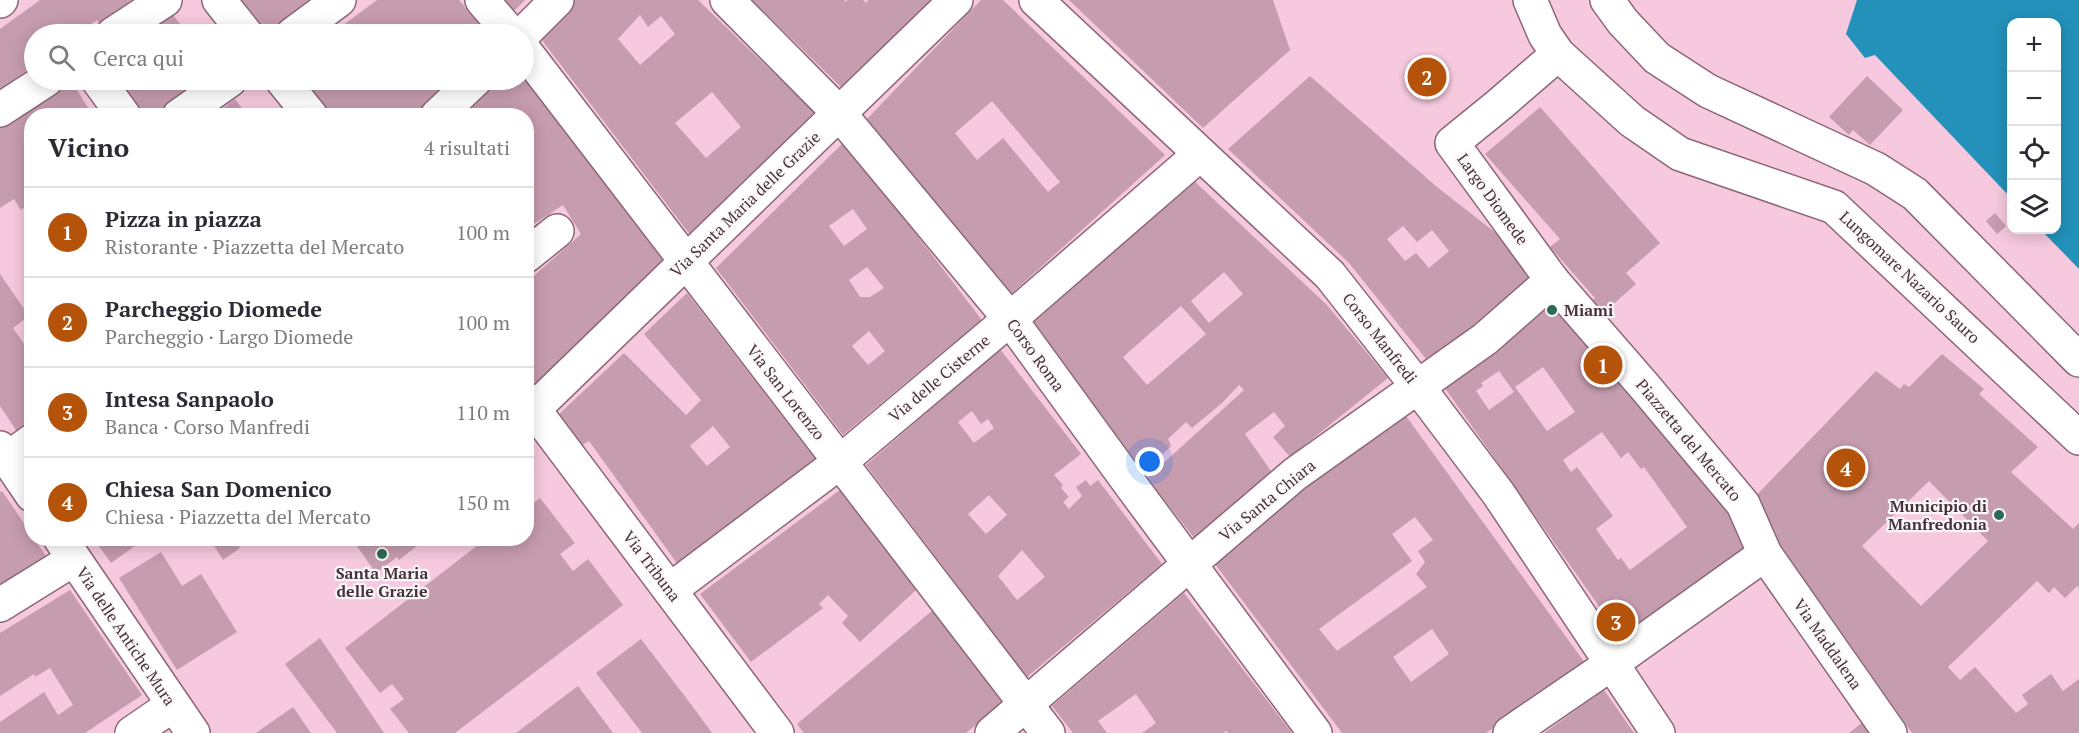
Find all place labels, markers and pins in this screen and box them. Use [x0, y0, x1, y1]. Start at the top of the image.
pin: 2 [1408, 54, 1446, 100]
place label: Miami [1564, 299, 1613, 321]
marker: Miami [1545, 303, 1559, 317]
pin: 1 [1584, 342, 1622, 388]
pin: 4 [1826, 446, 1866, 490]
place label: Municipio di Manfredonia [1888, 495, 1987, 535]
marker: Municipio di Manfredonia [1992, 508, 2006, 522]
marker: Santa Maria delle Grazie [375, 547, 389, 561]
place label: Santa Maria delle Grazie [336, 562, 428, 602]
pin: 3 [1596, 600, 1636, 644]

